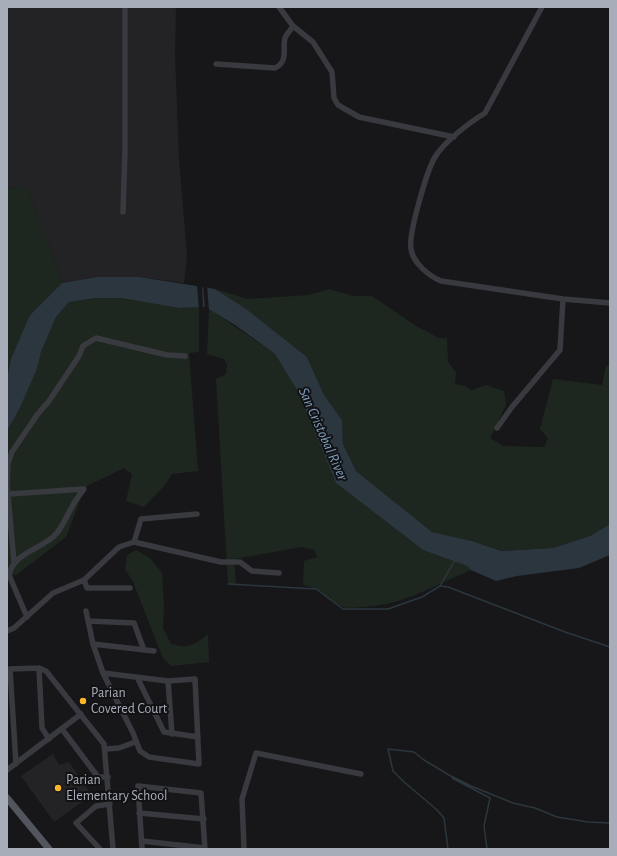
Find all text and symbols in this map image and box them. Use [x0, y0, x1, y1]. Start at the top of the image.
water label: San Cristobal River [294, 385, 352, 483]
place label: Parian Covered Court [91, 685, 167, 718]
marker: Parian Covered Court [78, 696, 88, 706]
place label: Parian Elementary School [66, 772, 167, 804]
marker: Parian Elementary School [53, 783, 63, 793]

